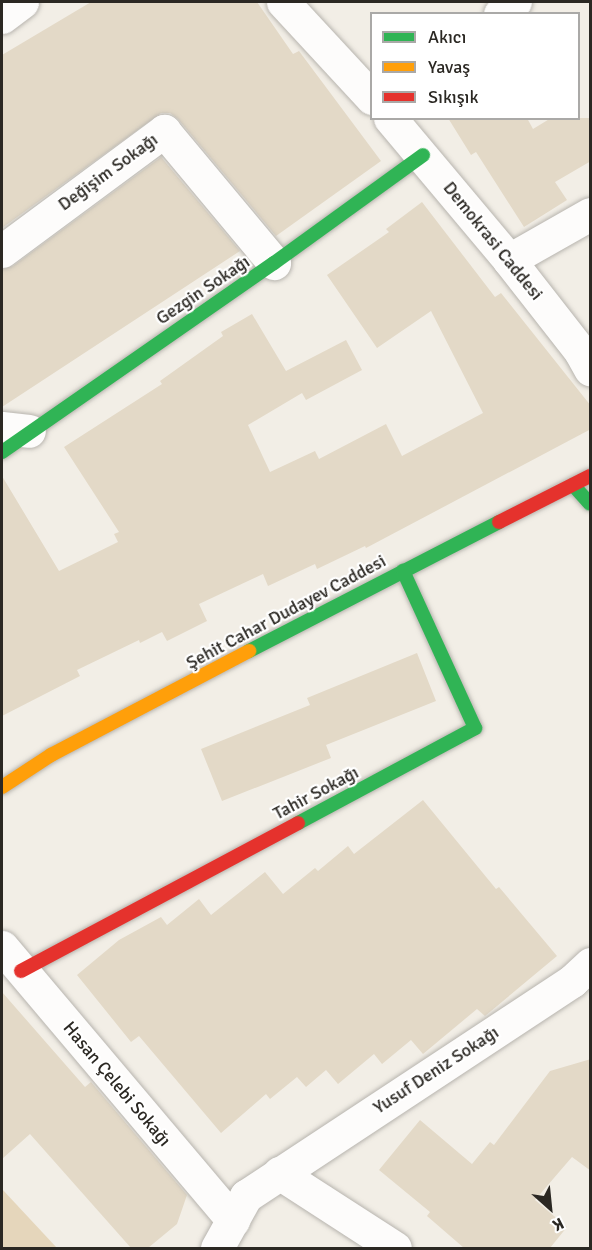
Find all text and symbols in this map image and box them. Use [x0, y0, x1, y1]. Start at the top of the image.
legend [370, 12, 580, 120]
text: Akıcı [428, 26, 466, 48]
text: Yavaş [428, 56, 470, 78]
text: Sıkışık [428, 86, 478, 108]
street label: Değişim Sokağı [54, 129, 162, 215]
street label: Demokrasi Caddesi [439, 177, 547, 305]
street label: Gezgin Sokağı [152, 251, 254, 329]
street label: Şehit Cahar Dudayev Caddesi [182, 550, 390, 674]
street label: Tahir Sokağı [270, 761, 362, 825]
street label: Hasan Çelebi Sokağı [59, 1017, 175, 1151]
street label: Yusuf Deniz Sokağı [369, 1021, 503, 1119]
north arrow [520, 1178, 580, 1238]
text: K [549, 1213, 567, 1235]

